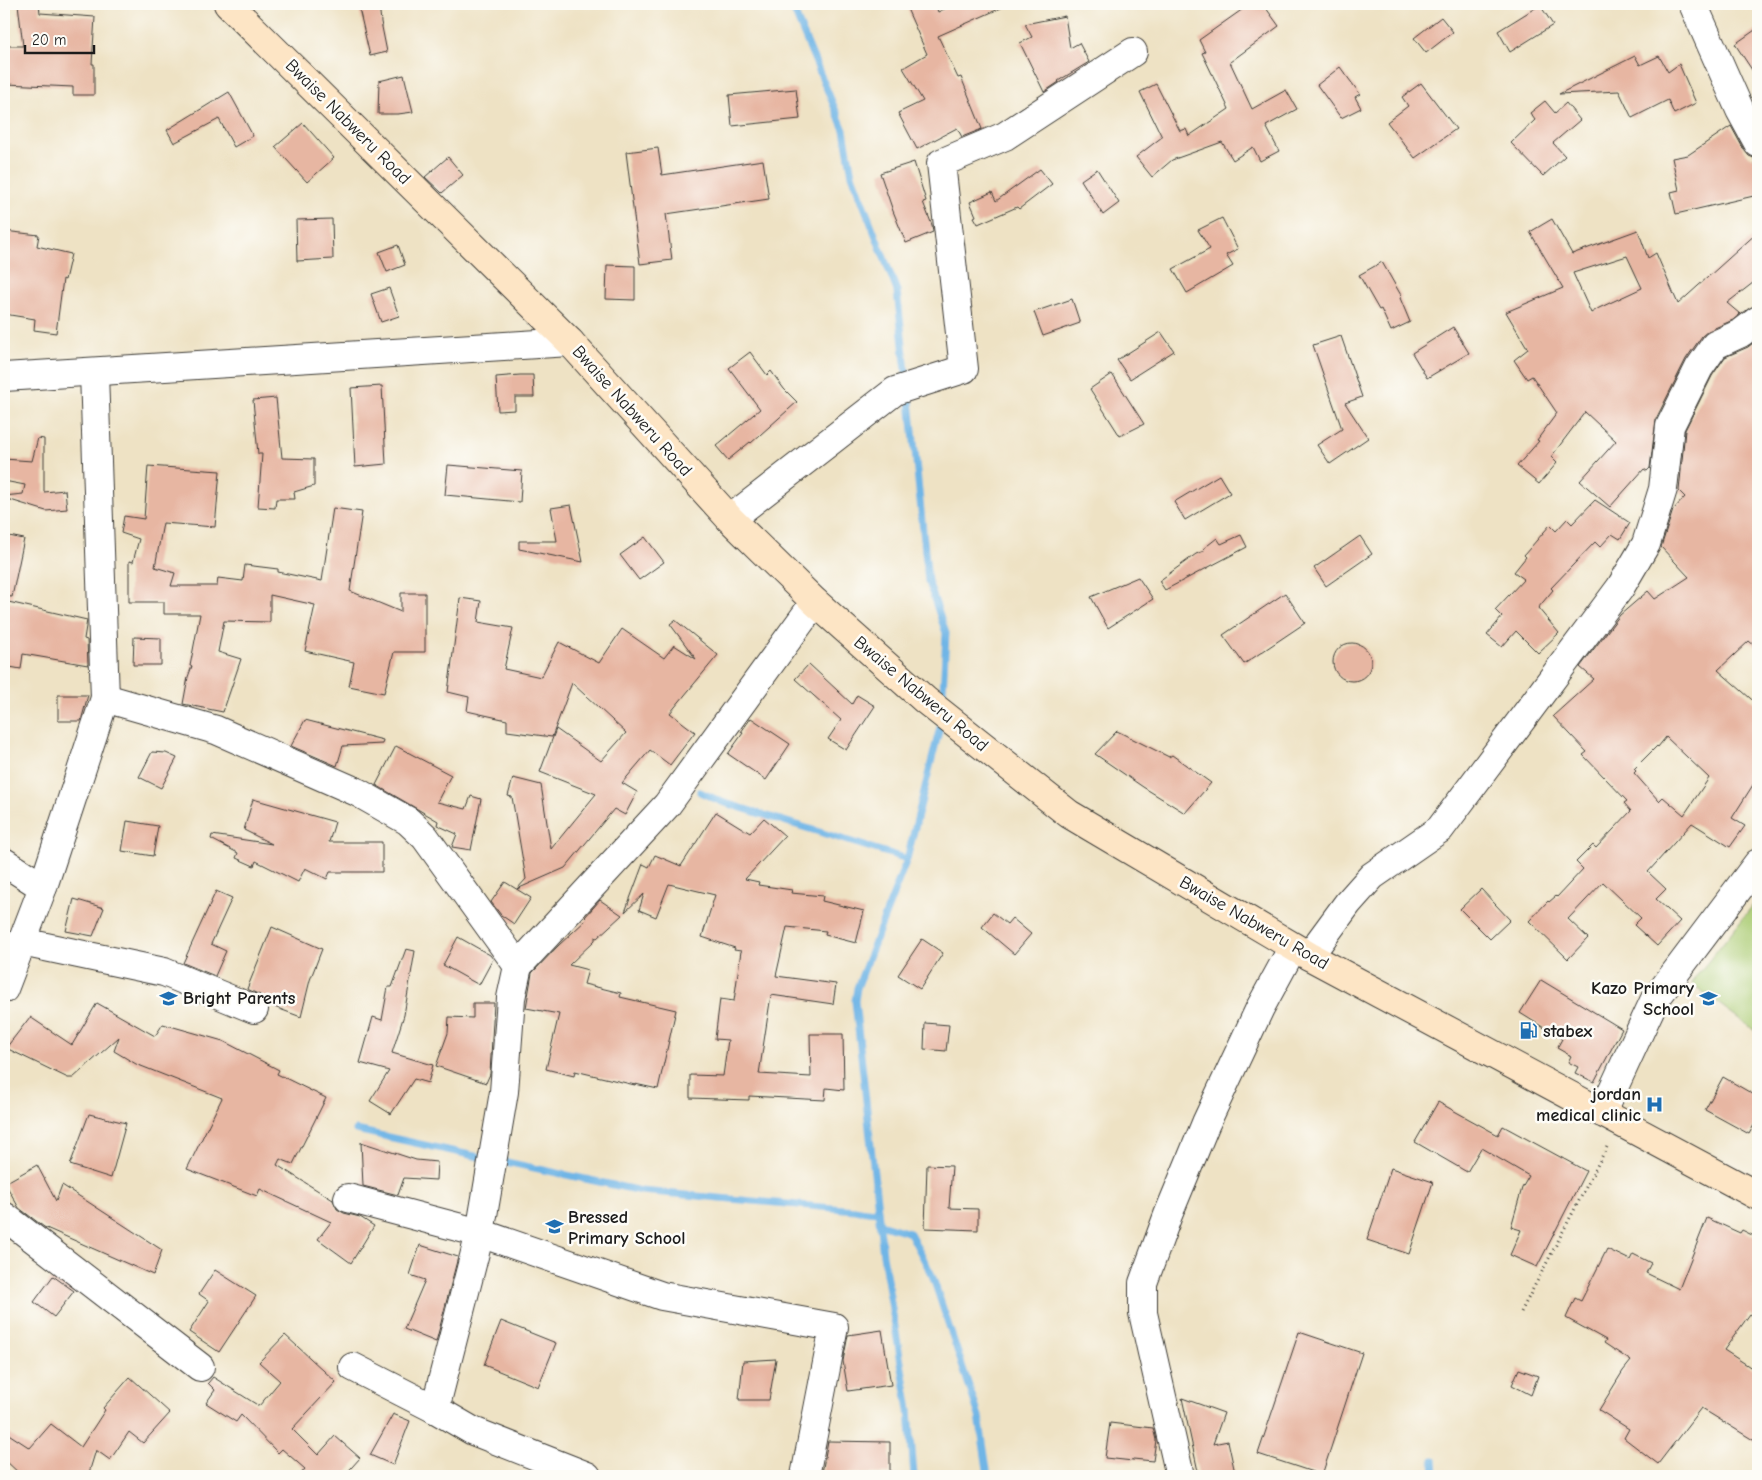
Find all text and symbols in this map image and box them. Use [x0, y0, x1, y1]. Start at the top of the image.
scale bar [25, 22, 94, 54]
text: 20 m [32, 31, 66, 49]
street label: Bwaise Nabweru Road [281, 55, 415, 189]
street label: Bwaise Nabweru Road [568, 341, 696, 481]
street label: Bwaise Nabweru Road [850, 632, 992, 756]
street label: Bwaise Nabweru Road [1176, 872, 1332, 974]
place label: Kazo Primary School [1591, 978, 1695, 1020]
school or university icon: Bright Parents [159, 988, 179, 1008]
place label: Bright Parents [183, 988, 296, 1009]
school or university icon: Kazo Primary School [1698, 988, 1718, 1008]
fuel station icon: stabex [1519, 1021, 1539, 1041]
place label: stabex [1543, 1021, 1593, 1042]
place label: jordan medical clinic [1536, 1084, 1642, 1126]
hospital icon: jordan medical clinic [1645, 1094, 1665, 1114]
place label: Bressed Primary School [568, 1207, 686, 1249]
school or university icon: Bressed Primary School [544, 1217, 564, 1237]

